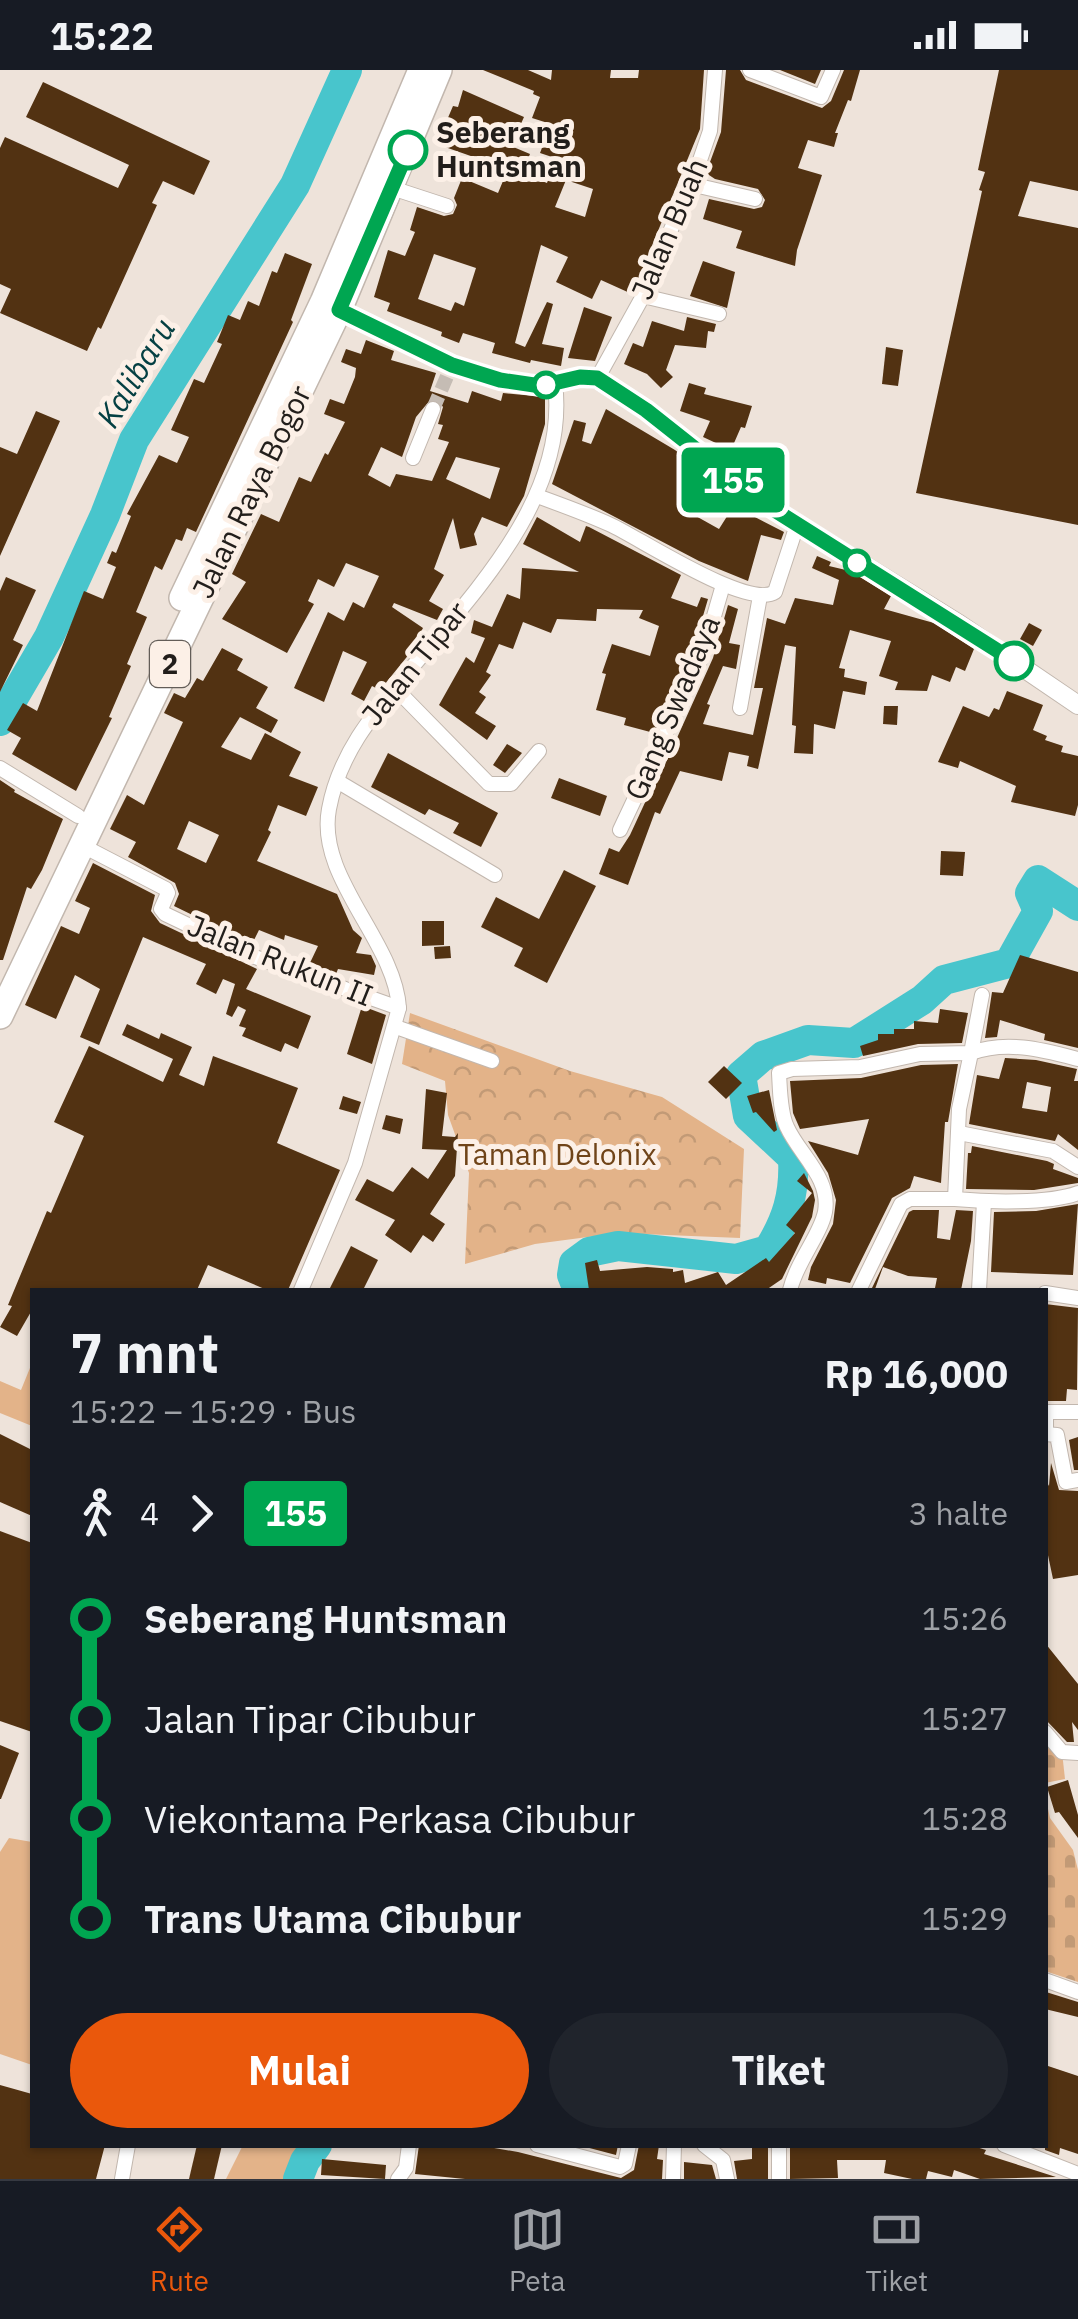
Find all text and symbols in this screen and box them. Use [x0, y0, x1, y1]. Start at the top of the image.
text: 15:22 [50, 11, 154, 60]
place label: Seberang Huntsman [436, 112, 582, 185]
marker: Seberang Huntsman [389, 131, 427, 169]
street label: Jalan Buah [621, 152, 716, 305]
water label: Kalibaru [86, 310, 184, 435]
unlabelled marker [533, 372, 559, 398]
street label: Jalan Raya Bogor [182, 379, 319, 604]
line badge: 155 [676, 448, 790, 512]
text: 155 [701, 457, 765, 503]
unlabelled marker [844, 550, 870, 576]
street label: Jalan Tipar [352, 593, 476, 733]
street label: Gang Swadaya [615, 609, 728, 806]
road number: 2 [150, 641, 190, 687]
unlabelled marker [995, 642, 1033, 680]
street label: Jalan Rukun II [182, 905, 379, 1015]
park label: Taman Delonix [458, 1134, 656, 1173]
text: 7 mnt [70, 1317, 219, 1388]
text: Rp 16,000 [825, 1349, 1008, 1398]
text: 15:22 – 15:29 · Bus [70, 1390, 356, 1432]
icon: walk [70, 1486, 125, 1541]
icon: forward [174, 1486, 229, 1541]
text: 155 [264, 1490, 327, 1536]
text: 4 [140, 1492, 159, 1534]
text: 3 halte [909, 1492, 1008, 1534]
text: Seberang Huntsman [144, 1594, 507, 1643]
text: 15:26 [922, 1597, 1008, 1639]
text: Jalan Tipar Cibubur [144, 1694, 476, 1743]
text: 15:27 [922, 1697, 1008, 1739]
text: Viekontama Perkasa Cibubur [144, 1794, 635, 1843]
text: 15:28 [922, 1797, 1008, 1839]
text: Trans Utama Cibubur [144, 1894, 521, 1943]
text: 15:29 [922, 1897, 1008, 1939]
button: Mulai [70, 2013, 529, 2128]
button: Tiket [549, 2013, 1008, 2128]
tab: Rute [150, 2202, 209, 2299]
tab: Peta [509, 2202, 565, 2299]
tab: Tiket [865, 2202, 928, 2299]

